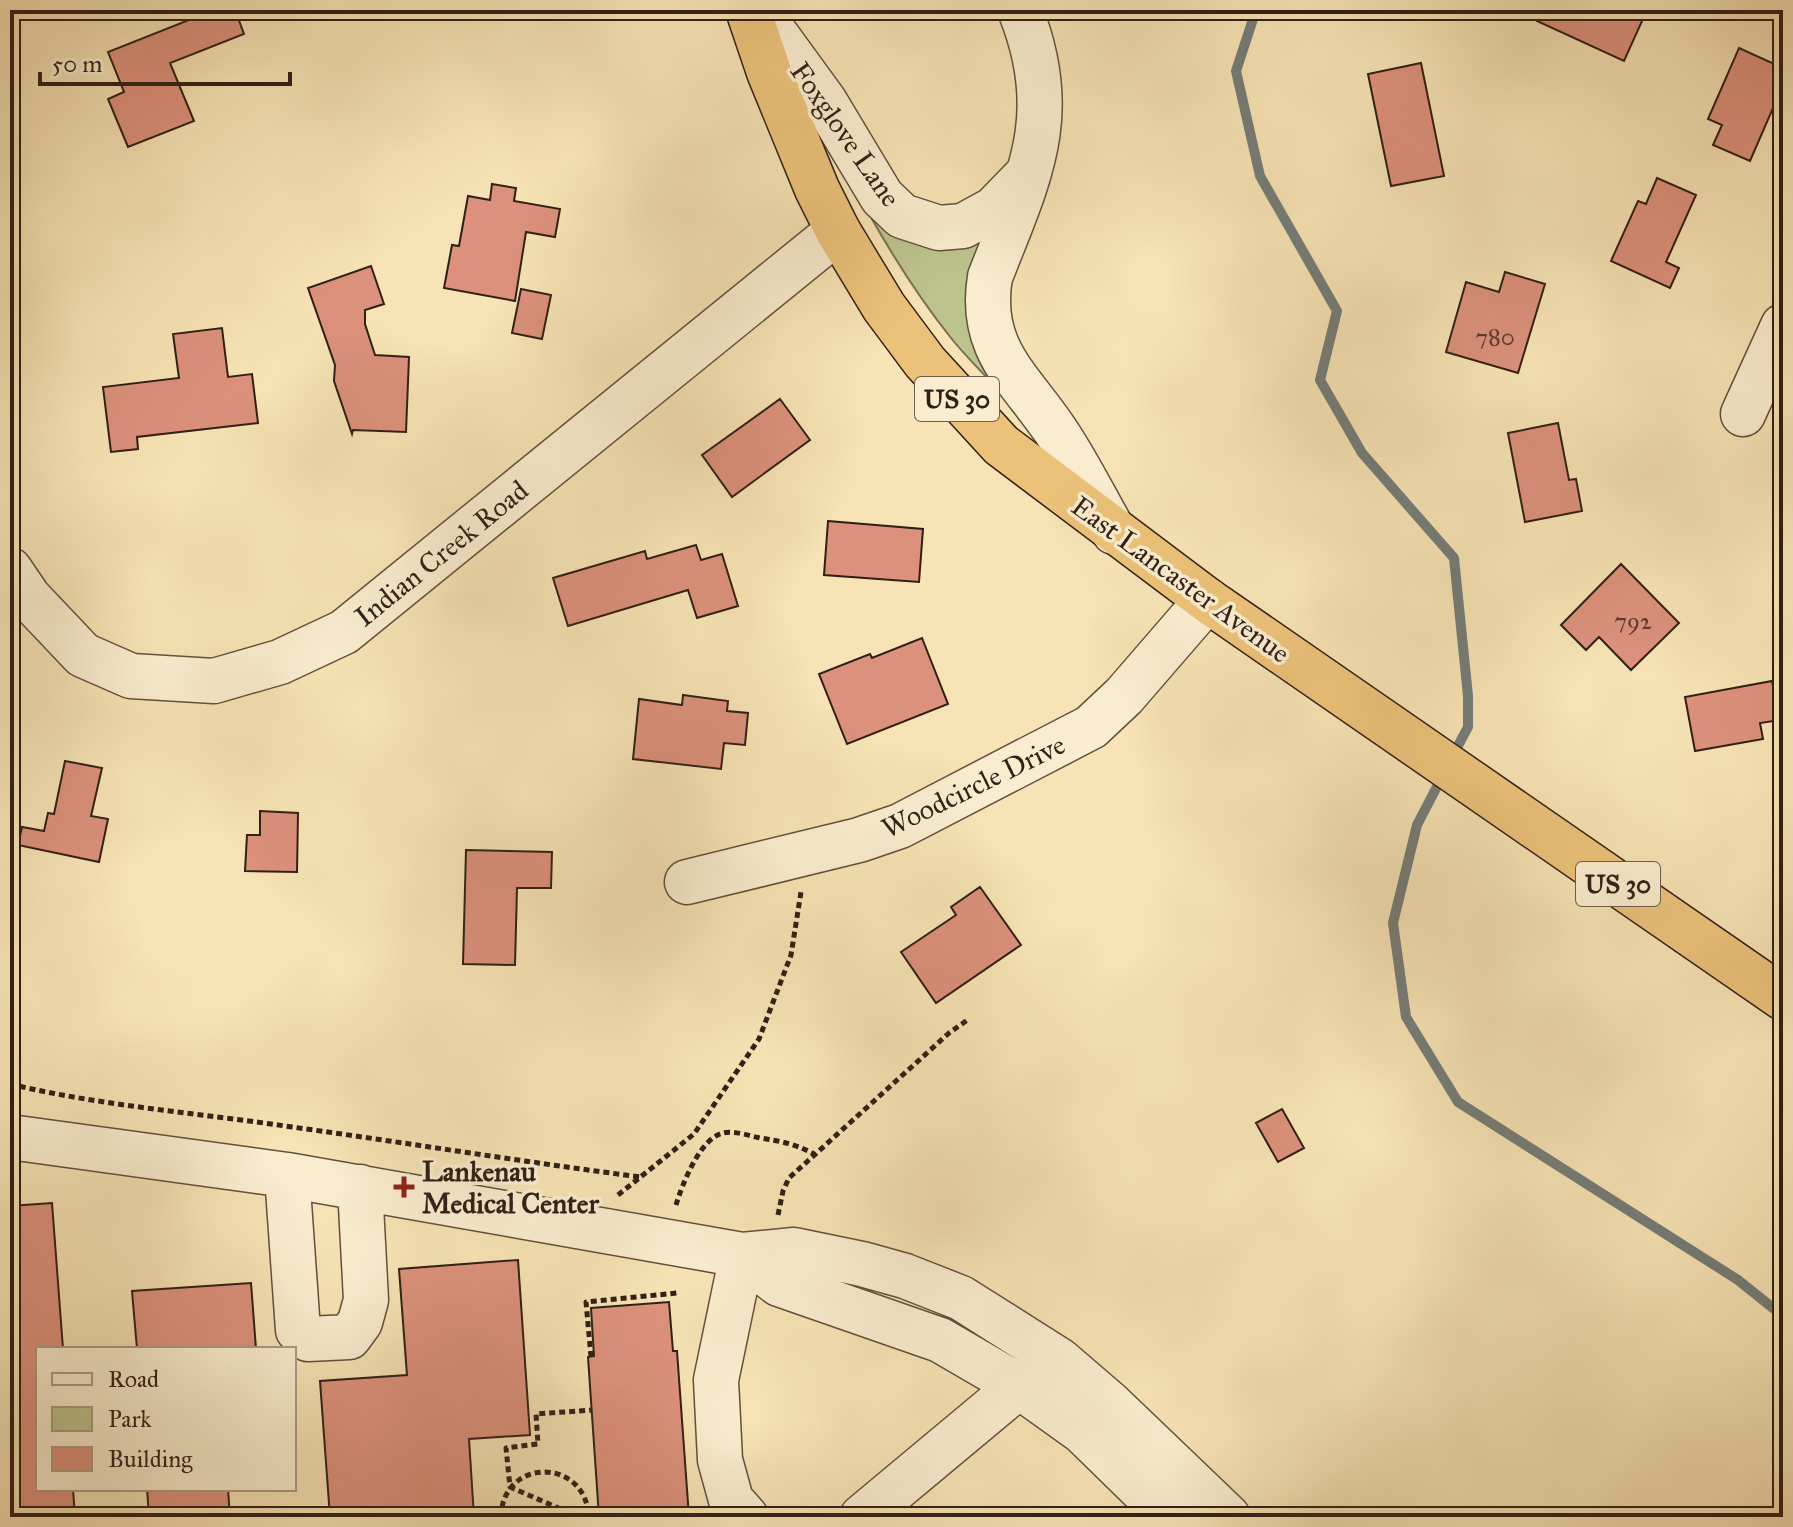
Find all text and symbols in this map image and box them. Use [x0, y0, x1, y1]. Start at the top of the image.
scale bar [40, 36, 290, 86]
text: 50 m [52, 49, 102, 79]
street label: Foxglove Lane [783, 55, 908, 214]
house number: 780 [1475, 322, 1515, 352]
road number: US 30 [915, 377, 999, 421]
street label: Indian Creek Road [347, 473, 535, 634]
street label: East Lancaster Avenue [1065, 488, 1297, 670]
house number: 792 [1614, 606, 1652, 636]
street label: Woodcircle Drive [876, 727, 1071, 846]
road number: US 30 [1576, 862, 1660, 906]
place label: Lankenau Medical Center [422, 1154, 599, 1221]
marker: Lankenau Medical Center [393, 1176, 415, 1198]
legend [36, 1347, 296, 1491]
text: Road [108, 1364, 159, 1394]
text: Park [108, 1404, 152, 1434]
text: Building [108, 1444, 193, 1474]

